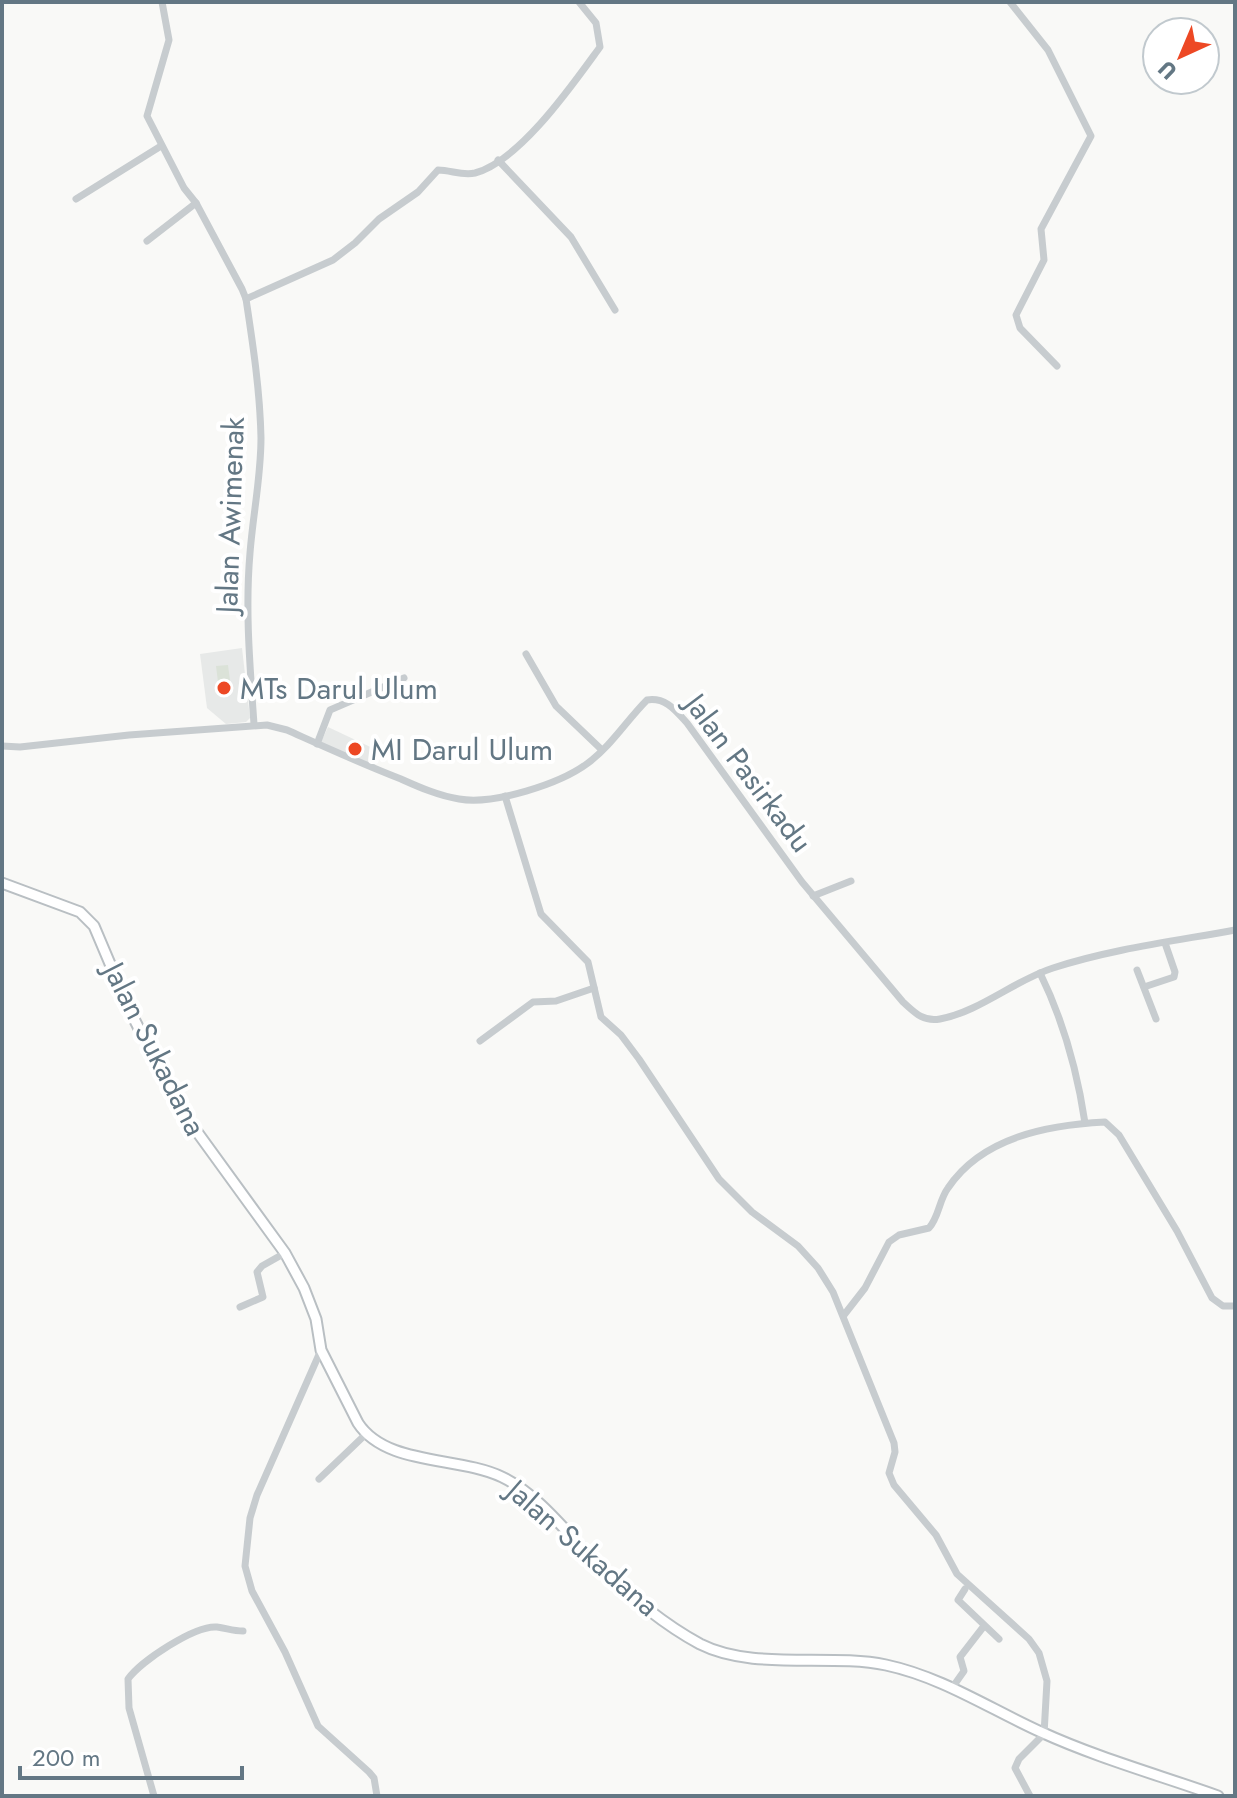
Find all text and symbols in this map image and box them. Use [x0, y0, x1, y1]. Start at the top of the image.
north arrow [1141, 16, 1221, 96]
text: U [1150, 54, 1184, 87]
street label: Jalan Awimenak [205, 415, 255, 618]
place label: MTs Darul Ulum [240, 667, 438, 710]
marker: MTs Darul Ulum [215, 679, 233, 697]
street label: Jalan Pasirkadu [673, 682, 823, 861]
place label: MI Darul Ulum [371, 728, 553, 771]
marker: MI Darul Ulum [346, 740, 364, 758]
street label: Jalan Sukadana [91, 951, 217, 1143]
street label: Jalan Sukadana [494, 1467, 669, 1626]
scale bar [20, 1730, 242, 1780]
text: 200 m [32, 1740, 100, 1775]

